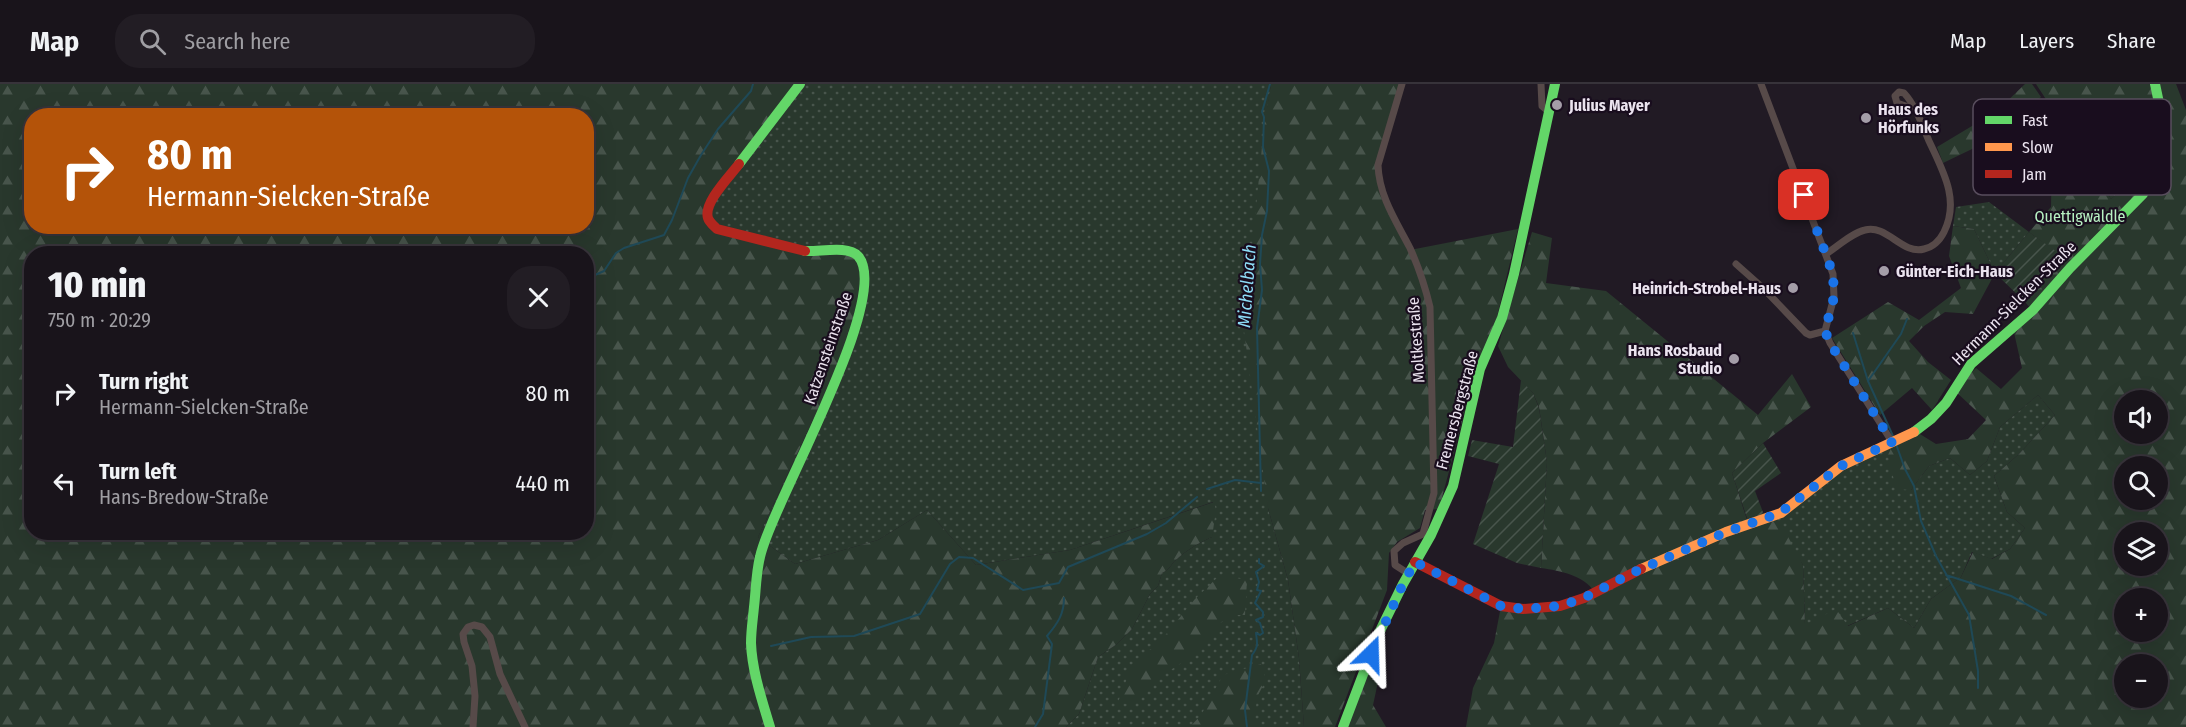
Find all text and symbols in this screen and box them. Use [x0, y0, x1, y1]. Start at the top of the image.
search box [115, 14, 535, 68]
text: Map [30, 25, 79, 58]
icon: search [136, 25, 169, 58]
text: Search here [184, 28, 290, 55]
text: Map [1950, 28, 1986, 54]
text: Layers [2019, 28, 2074, 54]
text: Share [2107, 28, 2156, 54]
place label: Julius Mayer [1568, 96, 1650, 115]
marker: Julius Mayer [1550, 98, 1564, 112]
legend [1973, 99, 2171, 195]
place label: Haus des Hörfunks [1878, 100, 1939, 137]
marker: Haus des Hörfunks [1859, 111, 1873, 125]
text: Fast [2022, 111, 2049, 130]
text: 80 m [147, 130, 233, 180]
icon: right [48, 132, 126, 210]
text: Slow [2022, 138, 2053, 157]
text: Jam [2022, 165, 2047, 184]
pin [1778, 169, 1829, 220]
icon: arrive [1787, 178, 1820, 211]
text: Hermann-Sielcken-Straße [147, 181, 430, 213]
park label: Quettigwäldle [2034, 207, 2126, 226]
street label: Hermann-Sielcken-Straße [1948, 237, 2080, 369]
water label: Michelbach [1233, 244, 1261, 328]
place label: Günter-Eich-Haus [1896, 262, 2013, 281]
text: 10 min [48, 263, 146, 307]
marker: Günter-Eich-Haus [1877, 264, 1891, 278]
button: close [507, 266, 570, 329]
place label: Heinrich-Strobel-Haus [1632, 279, 1781, 298]
marker: Heinrich-Strobel-Haus [1786, 281, 1800, 295]
street label: Katzensteinstraße [800, 289, 856, 407]
street label: Moltkestraße [1404, 296, 1428, 384]
text: 750 m · 20:29 [48, 308, 151, 332]
place label: Hans Rosbaud Studio [1628, 341, 1722, 378]
street label: Fremersbergstraße [1432, 348, 1482, 472]
marker: Hans Rosbaud Studio [1727, 352, 1741, 366]
text: Turn right [99, 368, 188, 395]
icon: right [48, 377, 81, 410]
text: 80 m [525, 380, 570, 407]
map controls [2114, 390, 2168, 708]
button: sound [2114, 390, 2168, 444]
text: Hermann-Sielcken-Straße [99, 395, 309, 419]
button: search [2114, 456, 2168, 510]
text: Turn left [99, 458, 177, 485]
icon: left [48, 467, 81, 500]
text: 440 m [515, 470, 570, 497]
text: Hans-Bredow-Straße [99, 485, 269, 509]
button: layers [2114, 522, 2168, 576]
button: + [2114, 588, 2168, 642]
position arrow [1339, 622, 1403, 686]
button: − [2114, 654, 2168, 708]

